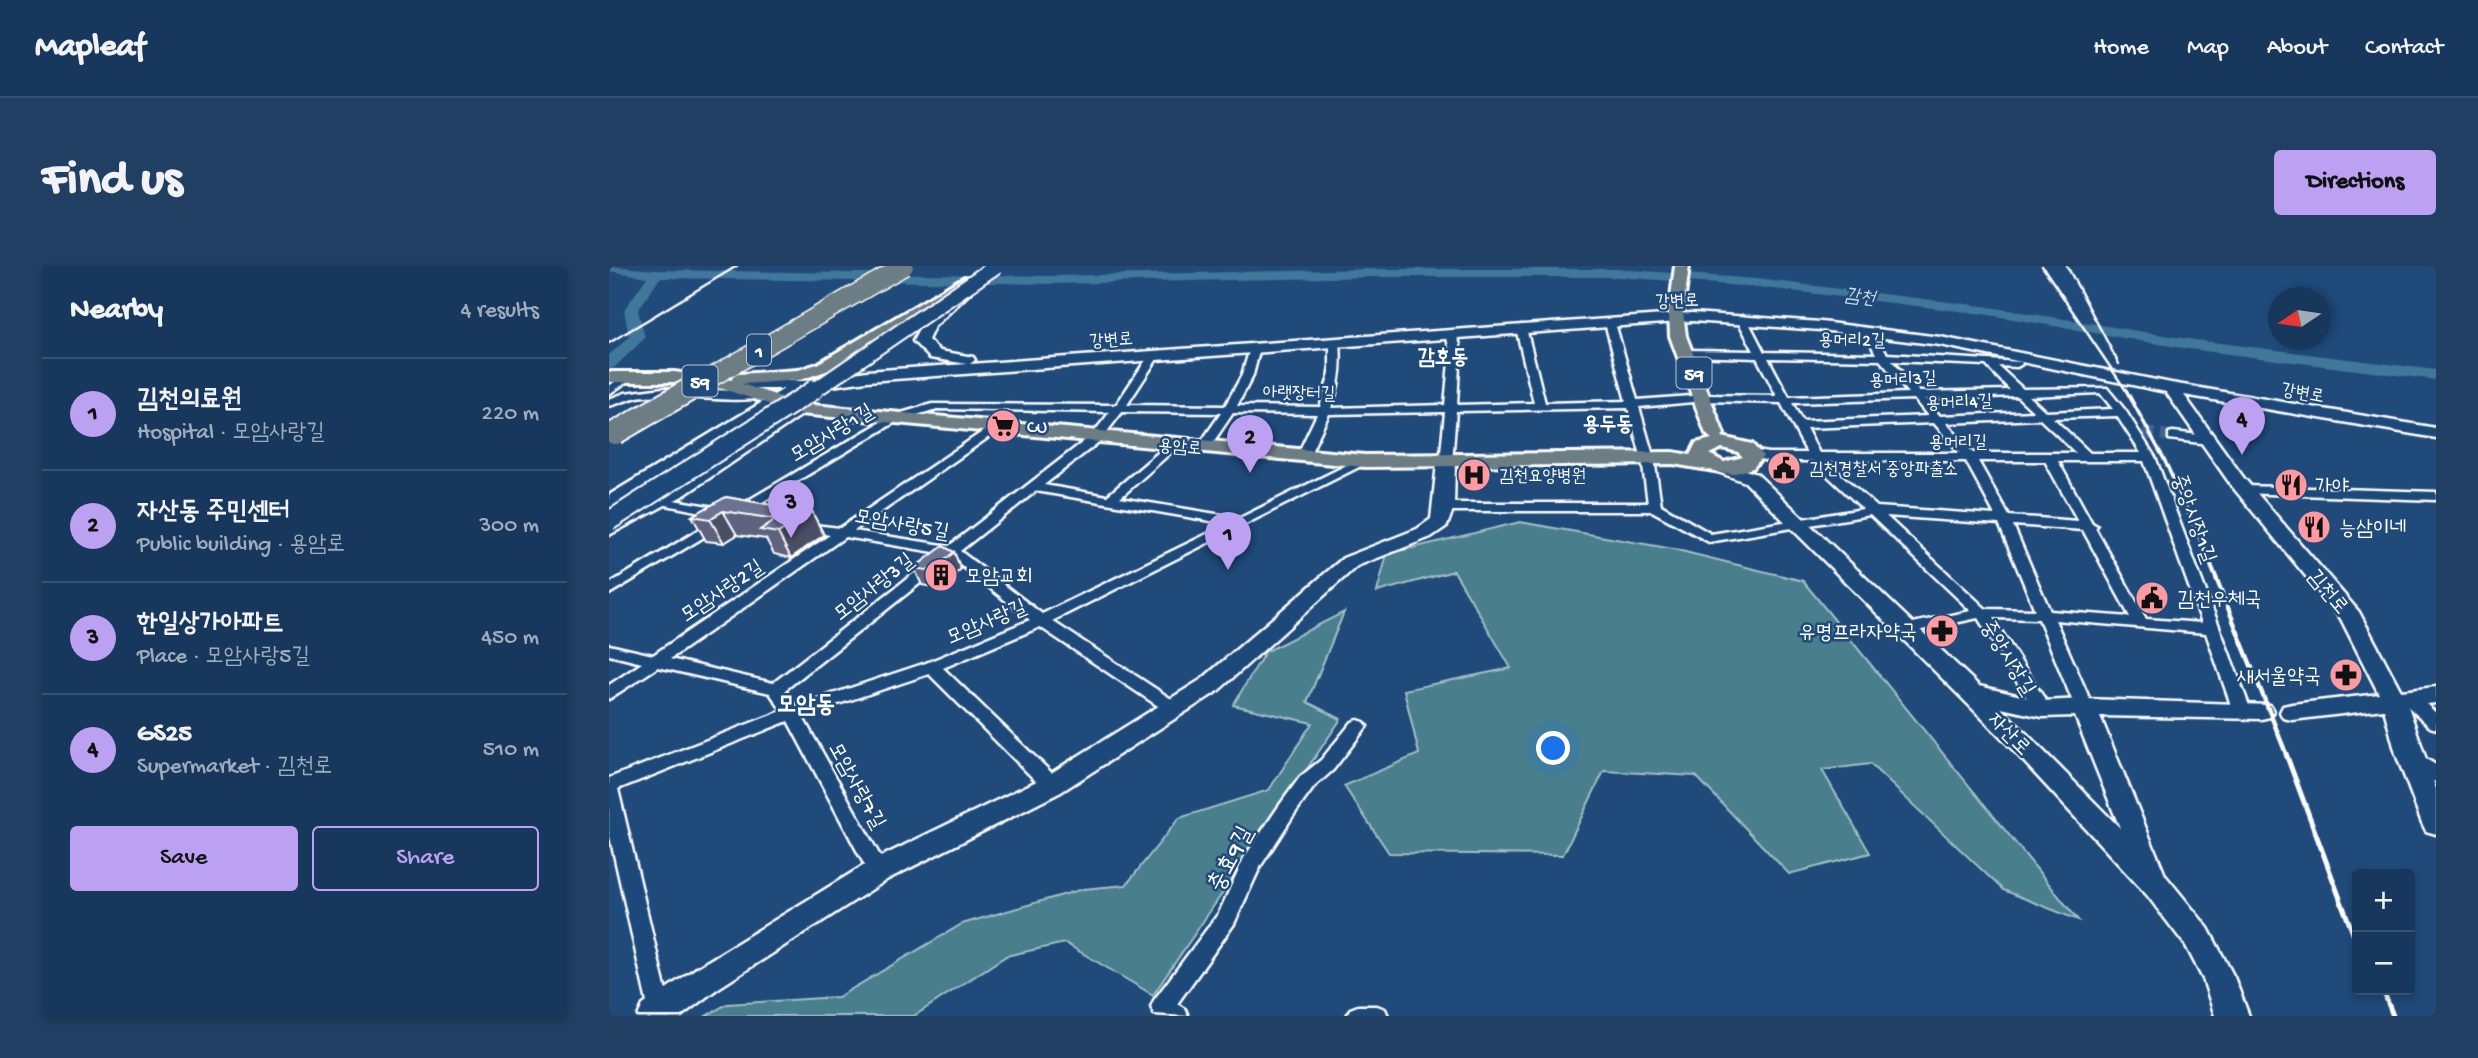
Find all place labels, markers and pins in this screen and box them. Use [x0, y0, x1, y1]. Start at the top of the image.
pin: 4 [2219, 397, 2265, 455]
supermarket icon: CU [984, 407, 1022, 445]
pin: 2 [1227, 415, 1273, 473]
place label: CU [1027, 418, 1047, 439]
public building icon: 김천경찰서 중앙파출소 [1765, 449, 1803, 487]
hospital icon: 김천요양병원 [1455, 456, 1493, 494]
place label: 김천경찰서 중앙파출소 [1809, 460, 1958, 481]
restaurant icon: 가야 [2272, 466, 2310, 504]
place label: 김천요양병원 [1499, 467, 1586, 488]
place label: 가야 [2315, 476, 2349, 501]
pin: 3 [768, 480, 814, 538]
restaurant icon: 능삼이네 [2295, 508, 2333, 546]
pin: 1 [1205, 512, 1251, 570]
place label: 능삼이네 [2339, 518, 2407, 543]
building icon: 모암교회 [922, 556, 960, 594]
place label: 모암교회 [965, 566, 1033, 591]
public building icon: 김천우체국 [2133, 579, 2171, 617]
place label: 김천우체국 [2177, 589, 2262, 614]
pharmacy icon: 유명프라자약국 [1923, 612, 1961, 650]
place label: 유명프라자약국 [1799, 622, 1917, 647]
pharmacy icon: 새서울약국 [2327, 656, 2365, 694]
place label: 새서울약국 [2237, 666, 2321, 691]

